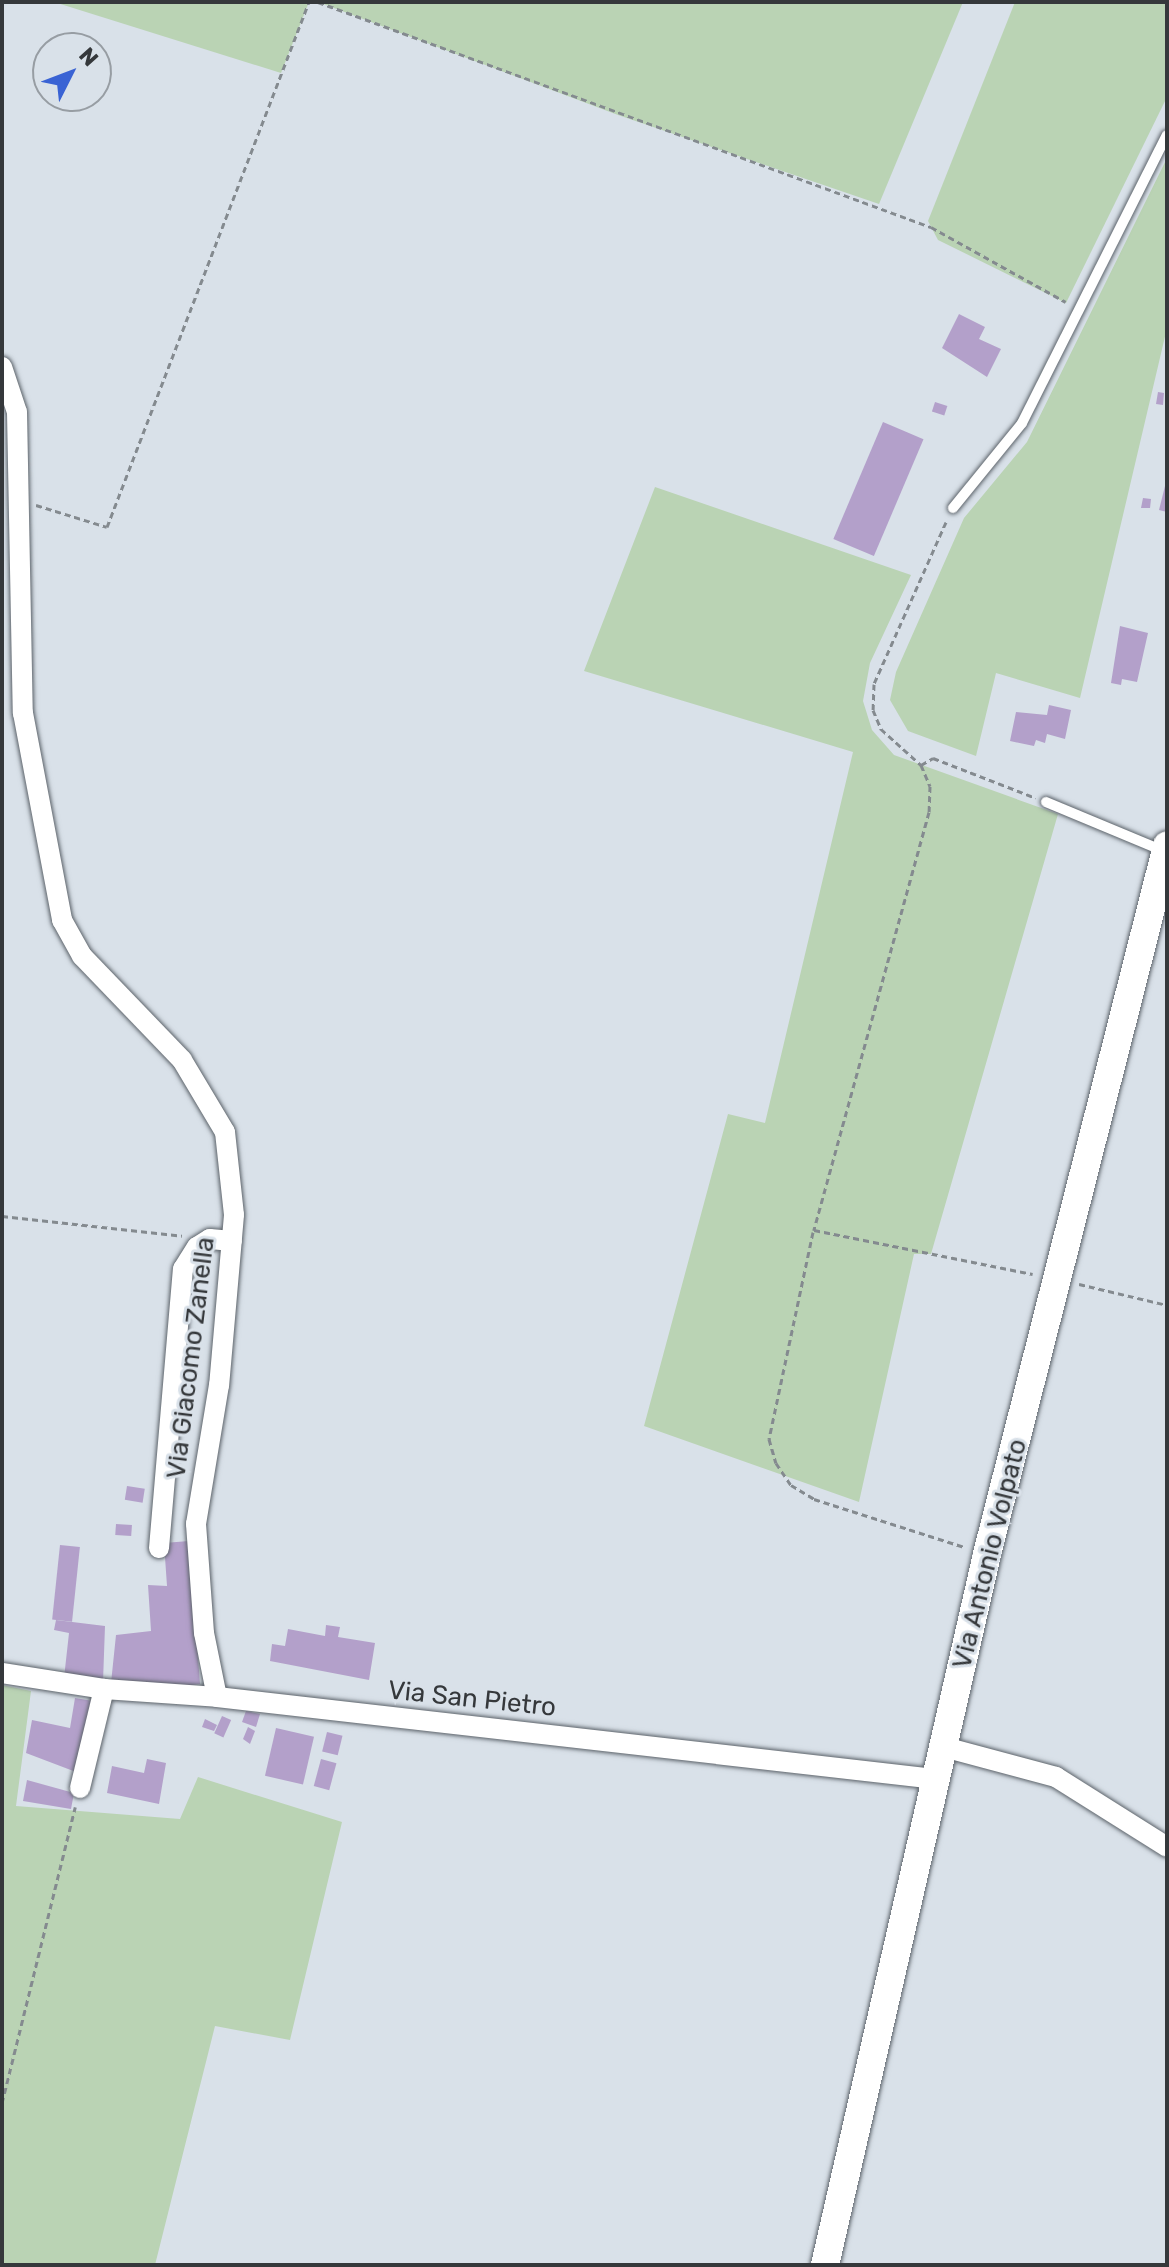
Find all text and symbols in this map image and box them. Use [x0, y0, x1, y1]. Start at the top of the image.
north arrow [32, 32, 112, 112]
text: N [73, 42, 104, 72]
street label: Via Giacomo Zanella [161, 1235, 221, 1481]
street label: Via Antonio Volpato [946, 1435, 1034, 1673]
street label: Via San Pietro [386, 1675, 558, 1723]

